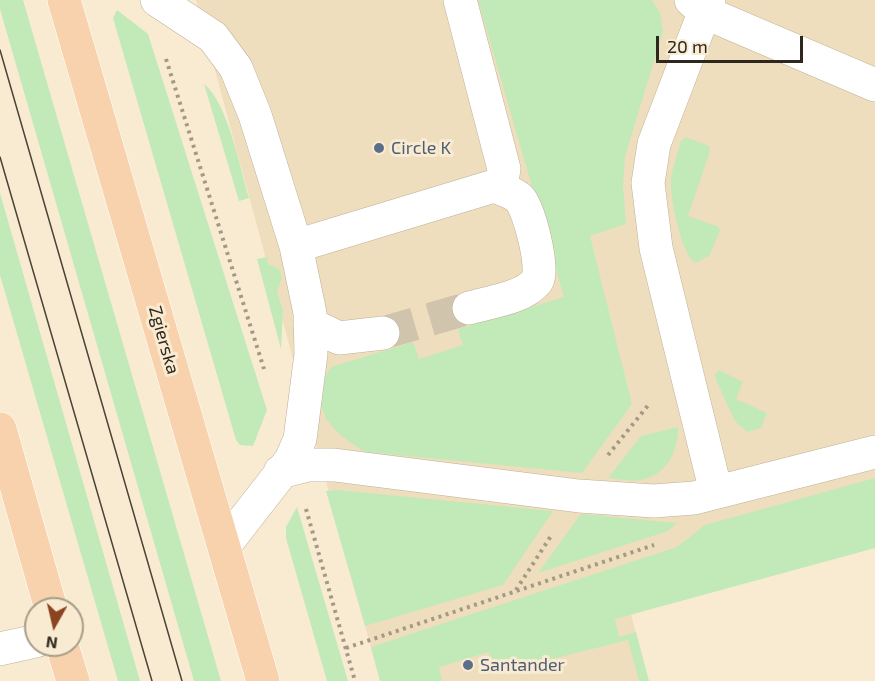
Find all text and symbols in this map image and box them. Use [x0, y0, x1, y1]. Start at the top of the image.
scale bar [659, 24, 806, 62]
text: 20 m [667, 35, 708, 57]
place label: Circle K [391, 137, 451, 159]
marker: Circle K [372, 141, 386, 155]
street label: Zgierska [144, 303, 184, 377]
north arrow [24, 597, 84, 657]
text: N [45, 633, 59, 654]
place label: Santander [480, 654, 565, 676]
marker: Santander [461, 658, 475, 672]

